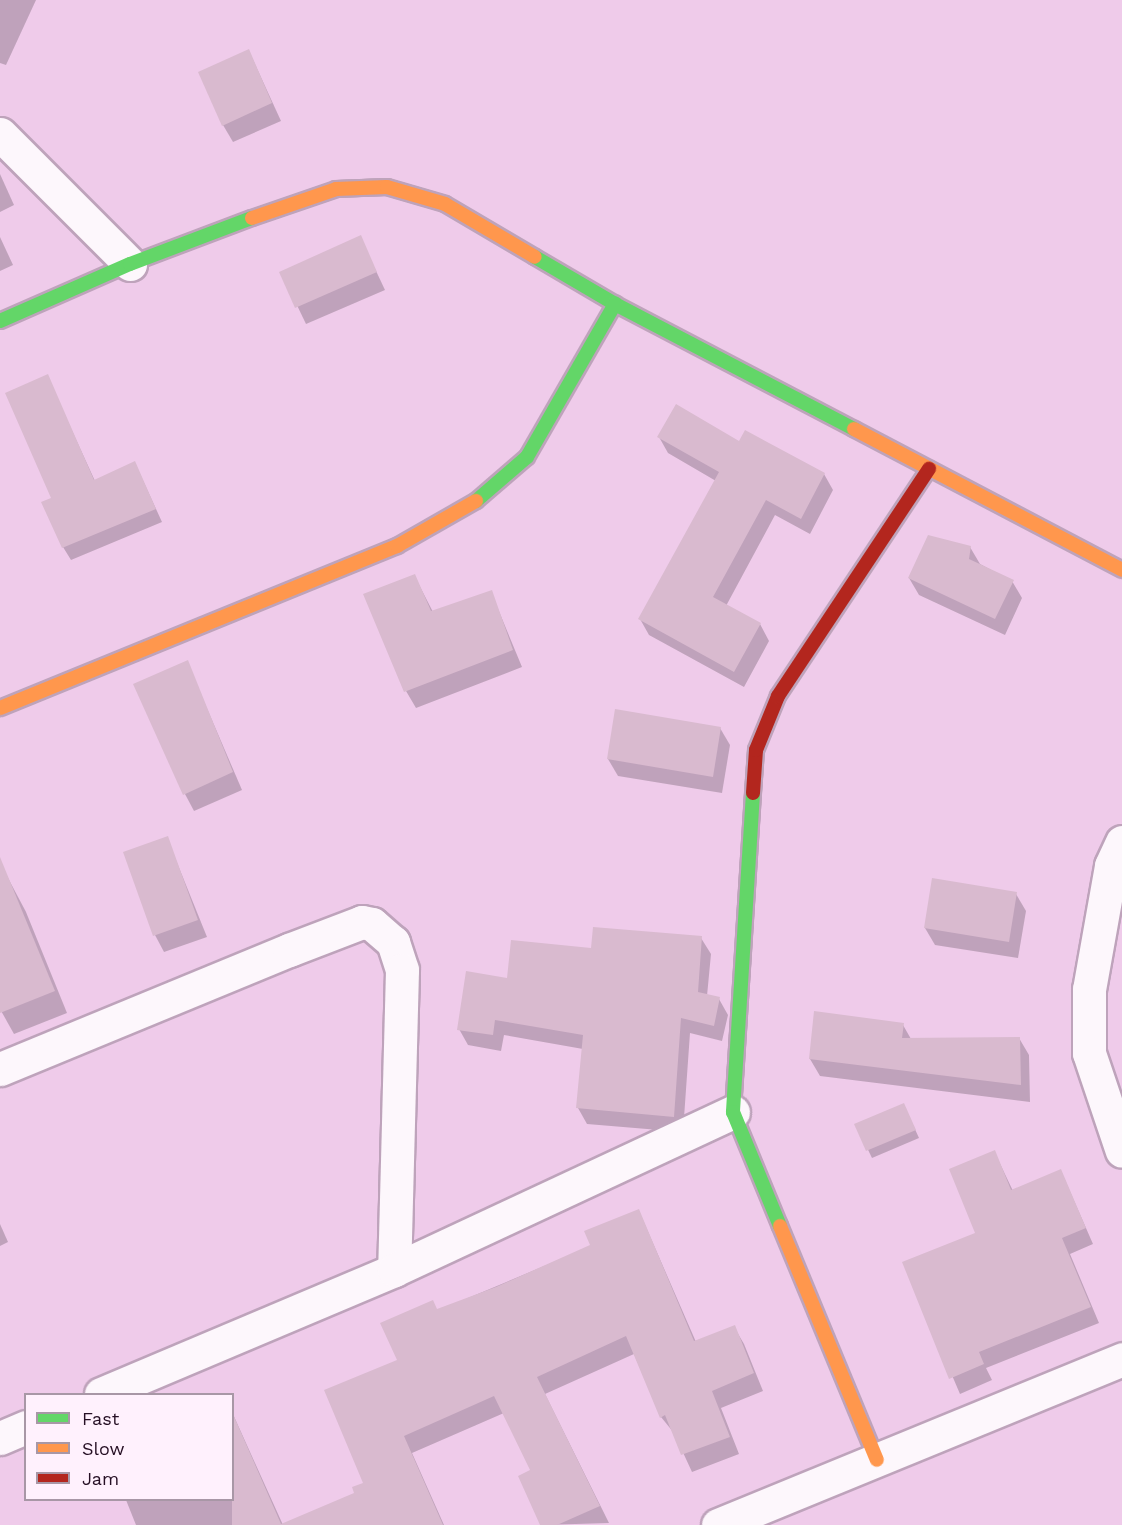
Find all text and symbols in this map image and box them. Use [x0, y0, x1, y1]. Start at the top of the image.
legend [24, 1393, 234, 1501]
text: Fast [82, 1408, 119, 1429]
text: Slow [82, 1438, 125, 1459]
text: Jam [82, 1468, 119, 1489]

